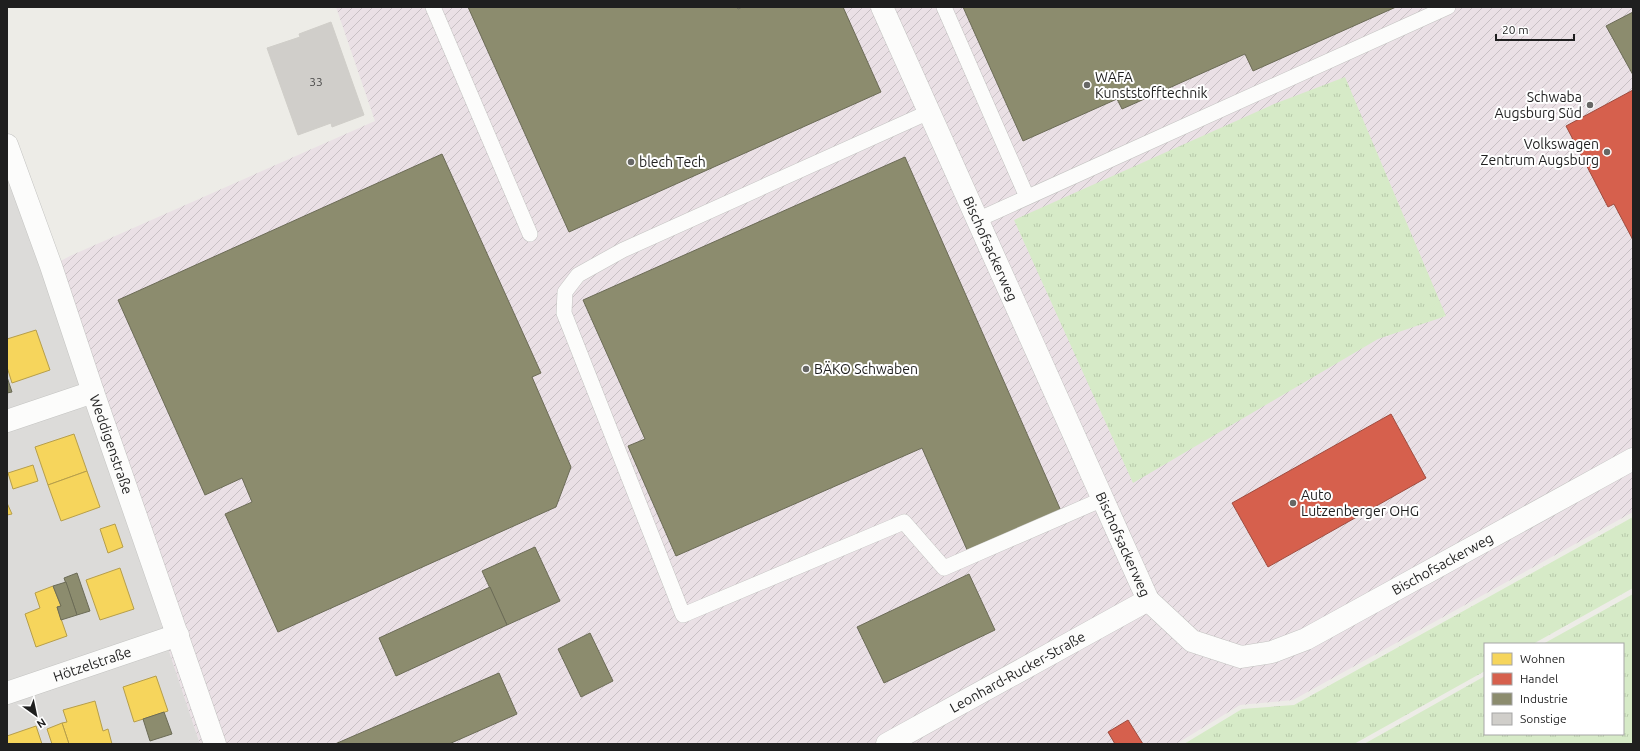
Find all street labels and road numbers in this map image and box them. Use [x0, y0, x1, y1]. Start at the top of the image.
street label: Bischofsackerweg [960, 194, 1021, 304]
street label: Weddigenstraße [87, 392, 136, 496]
street label: Bischofsackerweg [1093, 490, 1154, 599]
street label: Bischofsackerweg [1389, 530, 1496, 598]
street label: Leonhard-Rucker-Straße [947, 628, 1088, 716]
street label: Hötzelstraße [51, 643, 133, 685]

